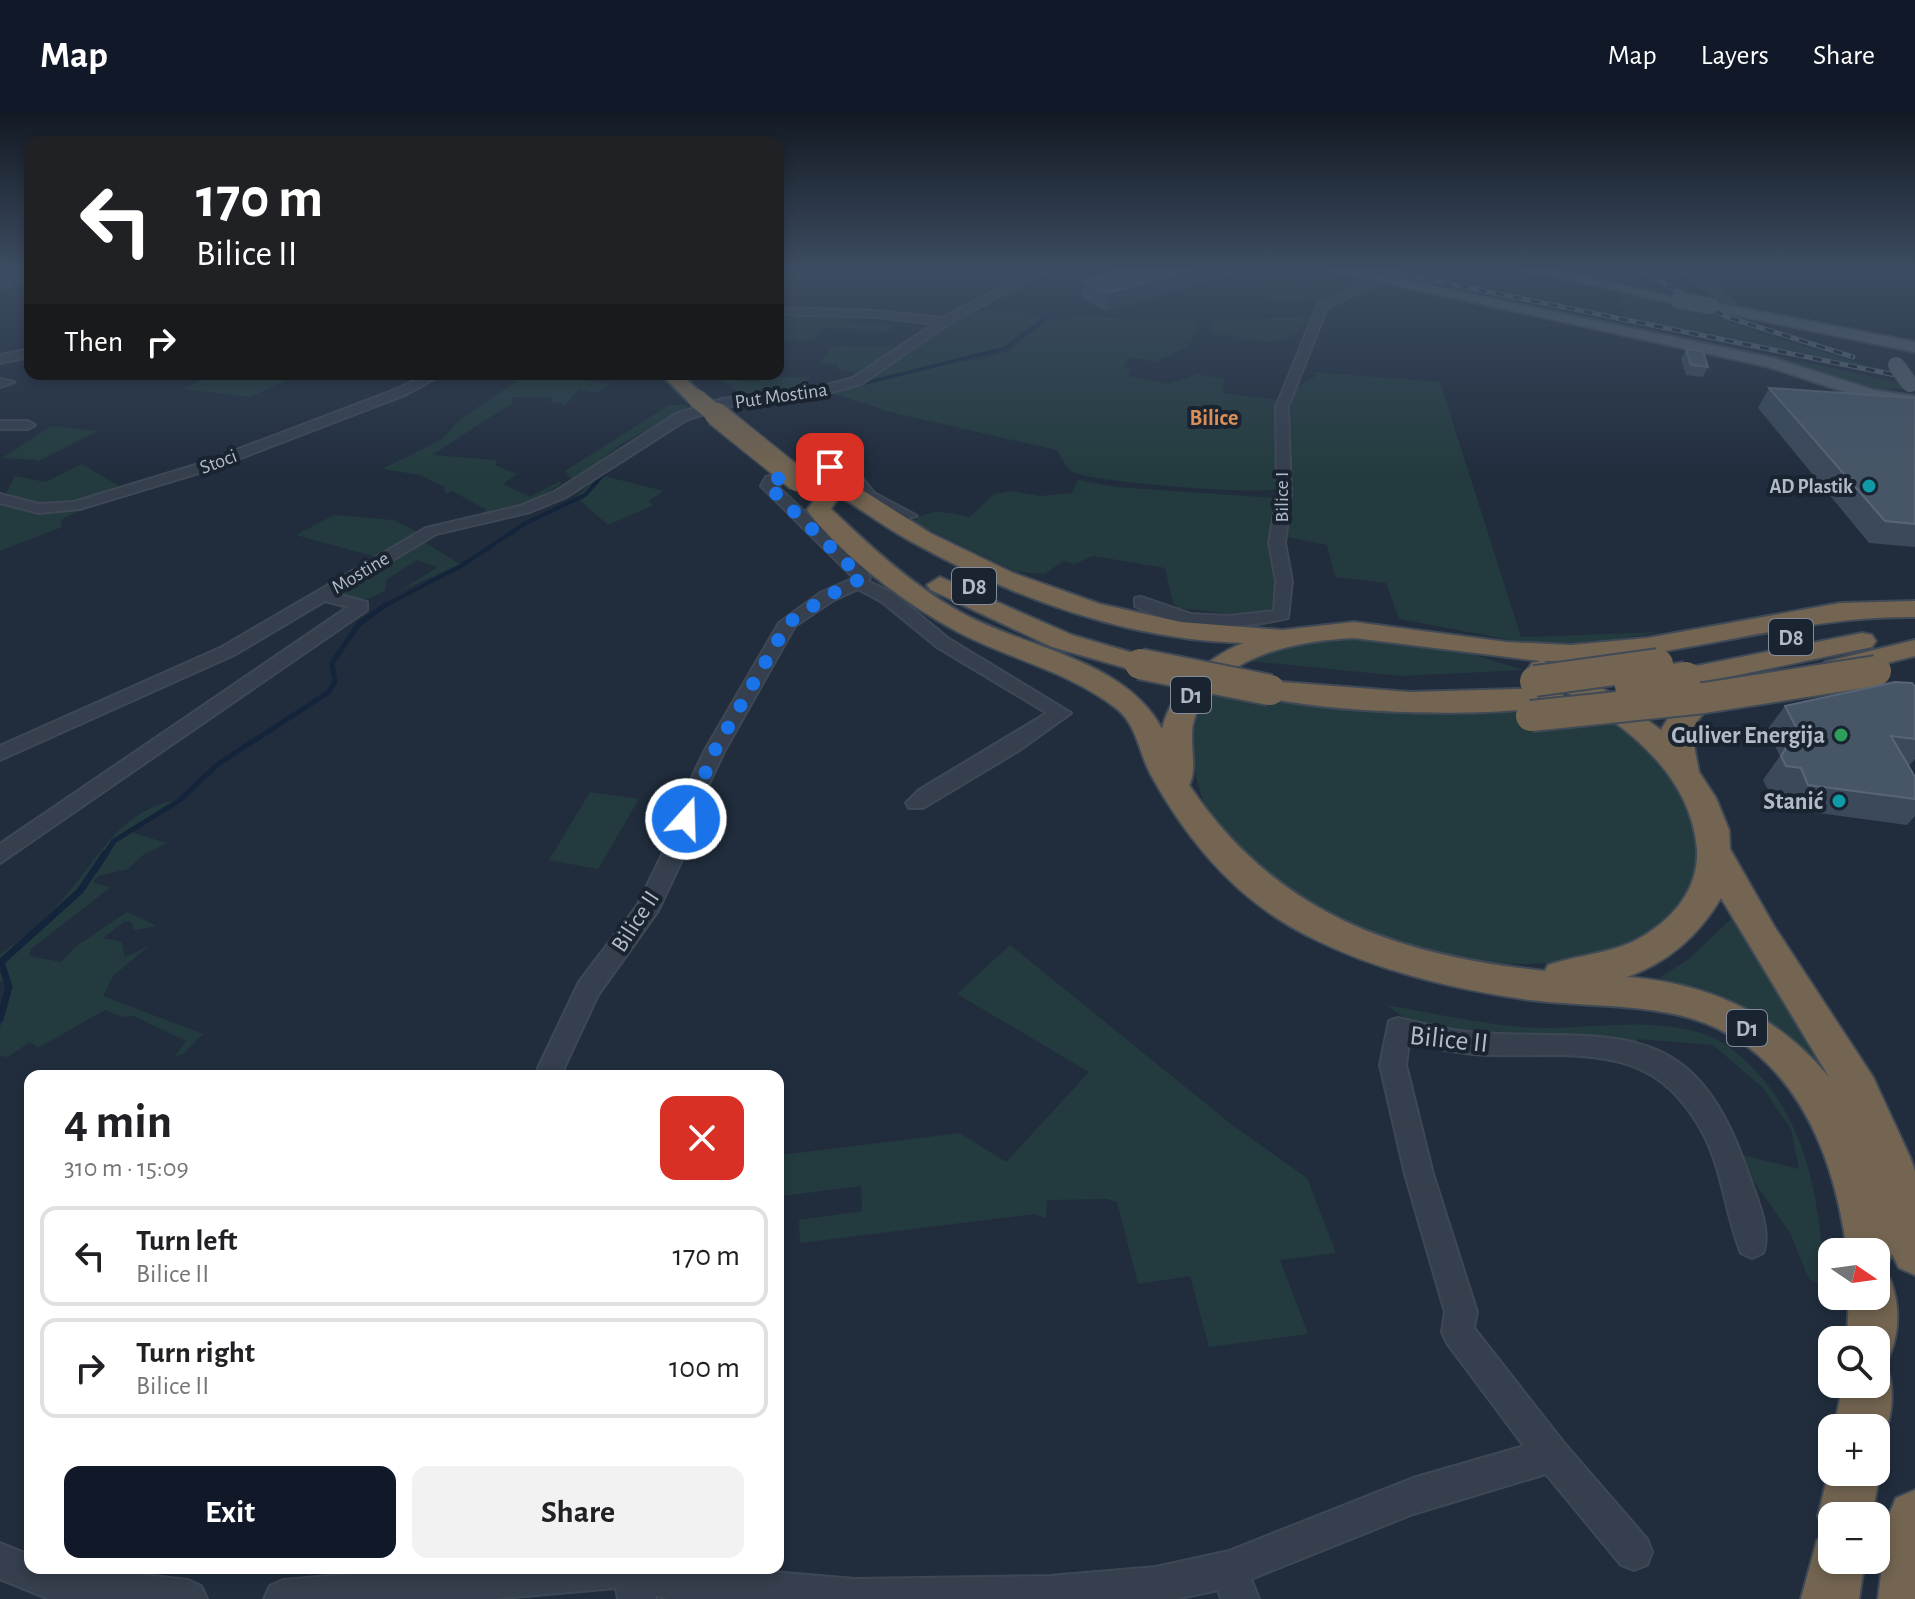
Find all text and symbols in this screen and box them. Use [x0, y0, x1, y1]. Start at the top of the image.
text: Map [40, 37, 108, 75]
text: Map [1608, 42, 1657, 70]
text: Layers [1701, 42, 1769, 70]
text: Share [1813, 42, 1875, 70]
icon: left [64, 168, 168, 272]
text: 170 m [196, 171, 323, 227]
text: Bilice II [196, 236, 297, 272]
icon: right [139, 320, 183, 364]
text: Then [64, 327, 123, 357]
street label: Put Mostina [734, 380, 829, 412]
district label: Bilice [1190, 407, 1238, 429]
pin [796, 433, 864, 501]
icon: arrive [808, 445, 852, 489]
street label: Stoci [197, 446, 240, 478]
street label: Bilice I [1272, 472, 1292, 522]
place label: AD Plastik [1769, 477, 1853, 497]
marker: AD Plastik [1860, 477, 1878, 495]
street label: Mostine [328, 548, 393, 598]
road number: D8 [952, 568, 996, 604]
road number: D8 [1769, 619, 1813, 655]
road number: D1 [1171, 677, 1211, 713]
place label: Guliver Energija [1671, 724, 1825, 748]
marker: Guliver Energija [1832, 726, 1850, 744]
position arrow [644, 777, 728, 861]
place label: Stanić [1763, 790, 1824, 814]
marker: Stanić [1830, 792, 1848, 810]
street label: Bilice II [607, 887, 664, 956]
road number: D1 [1727, 1010, 1767, 1046]
street label: Bilice II [1408, 1022, 1489, 1058]
button: close [660, 1096, 744, 1180]
text: 4 min [64, 1099, 172, 1147]
text: 310 m · 15:09 [64, 1155, 189, 1181]
text: Turn left [136, 1226, 237, 1256]
icon: left [68, 1234, 112, 1278]
north arrow [1818, 1238, 1890, 1310]
map controls [1818, 1238, 1890, 1574]
text: 170 m [672, 1241, 740, 1271]
text: Bilice II [136, 1261, 209, 1287]
button: search [1818, 1326, 1890, 1398]
text: Turn right [136, 1338, 255, 1368]
icon: right [68, 1346, 112, 1390]
text: 100 m [669, 1353, 740, 1383]
text: Bilice II [136, 1373, 209, 1399]
button: + [1818, 1414, 1890, 1486]
button: Exit [64, 1466, 396, 1558]
button: Share [412, 1466, 744, 1558]
button: − [1818, 1502, 1890, 1574]

